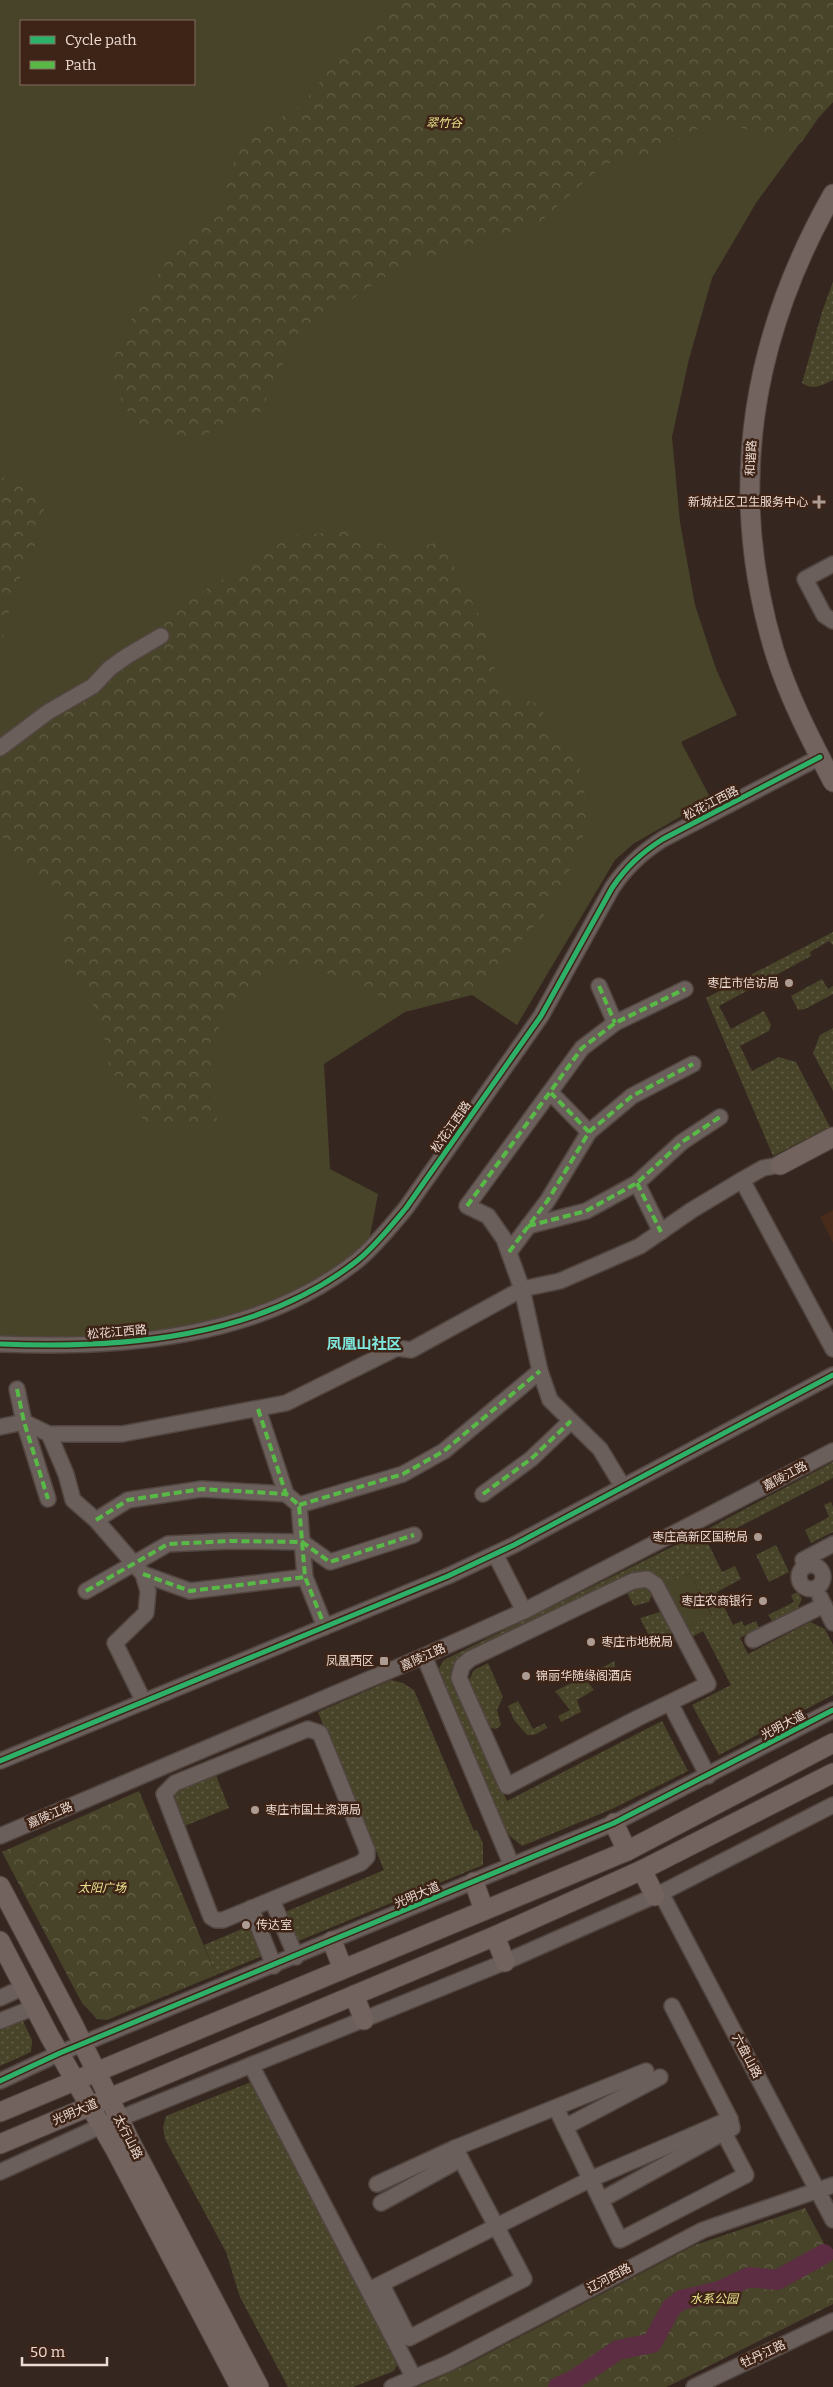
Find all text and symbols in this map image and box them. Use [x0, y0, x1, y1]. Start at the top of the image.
legend [20, 20, 195, 85]
text: Cycle path [65, 31, 137, 49]
text: Path [65, 56, 97, 74]
park label: 翠竹谷 [426, 116, 463, 130]
street label: 和谐路 [743, 440, 759, 476]
place label: 新城社区卫生服务中心 [688, 495, 808, 509]
marker: 新城社区卫生服务中心 [812, 495, 826, 509]
street label: 松花江西路 [681, 783, 741, 823]
place label: 枣庄市信访局 [707, 976, 779, 990]
marker: 枣庄市信访局 [783, 977, 795, 989]
street label: 松花江西路 [428, 1098, 474, 1156]
street label: 松花江西路 [86, 1322, 148, 1342]
district label: 凤凰山社区 [326, 1335, 402, 1353]
street label: 嘉陵江路 [761, 1459, 809, 1493]
place label: 枣庄高新区国税局 [652, 1530, 748, 1544]
marker: 枣庄高新区国税局 [752, 1531, 764, 1543]
place label: 枣庄农商银行 [681, 1594, 753, 1608]
marker: 枣庄农商银行 [757, 1595, 769, 1607]
place label: 枣庄市地税局 [601, 1635, 673, 1649]
marker: 枣庄市地税局 [585, 1636, 597, 1648]
street label: 嘉陵江路 [398, 1641, 448, 1673]
place label: 凤凰西区 [326, 1654, 374, 1668]
marker: 凤凰西区 [378, 1655, 390, 1667]
place label: 锦丽华随缘阁酒店 [536, 1669, 632, 1683]
marker: 锦丽华随缘阁酒店 [520, 1670, 532, 1682]
street label: 光明大道 [759, 1708, 807, 1742]
street label: 嘉陵江路 [25, 1799, 75, 1831]
place label: 枣庄市国土资源局 [265, 1803, 361, 1817]
marker: 枣庄市国土资源局 [249, 1804, 261, 1816]
street label: 光明大道 [392, 1879, 442, 1911]
park label: 太阳广场 [78, 1881, 127, 1895]
place label: 传达室 [256, 1918, 292, 1932]
marker: 传达室 [240, 1919, 252, 1931]
street label: 六盘山路 [730, 2032, 764, 2080]
street label: 光明大道 [50, 2096, 100, 2128]
street label: 太行山路 [111, 2112, 145, 2162]
street label: 辽河西路 [585, 2261, 633, 2295]
park label: 水系公园 [690, 2292, 740, 2306]
scale bar [22, 2334, 108, 2366]
street label: 牡丹江路 [738, 2338, 788, 2370]
text: 50 m [30, 2343, 66, 2361]

